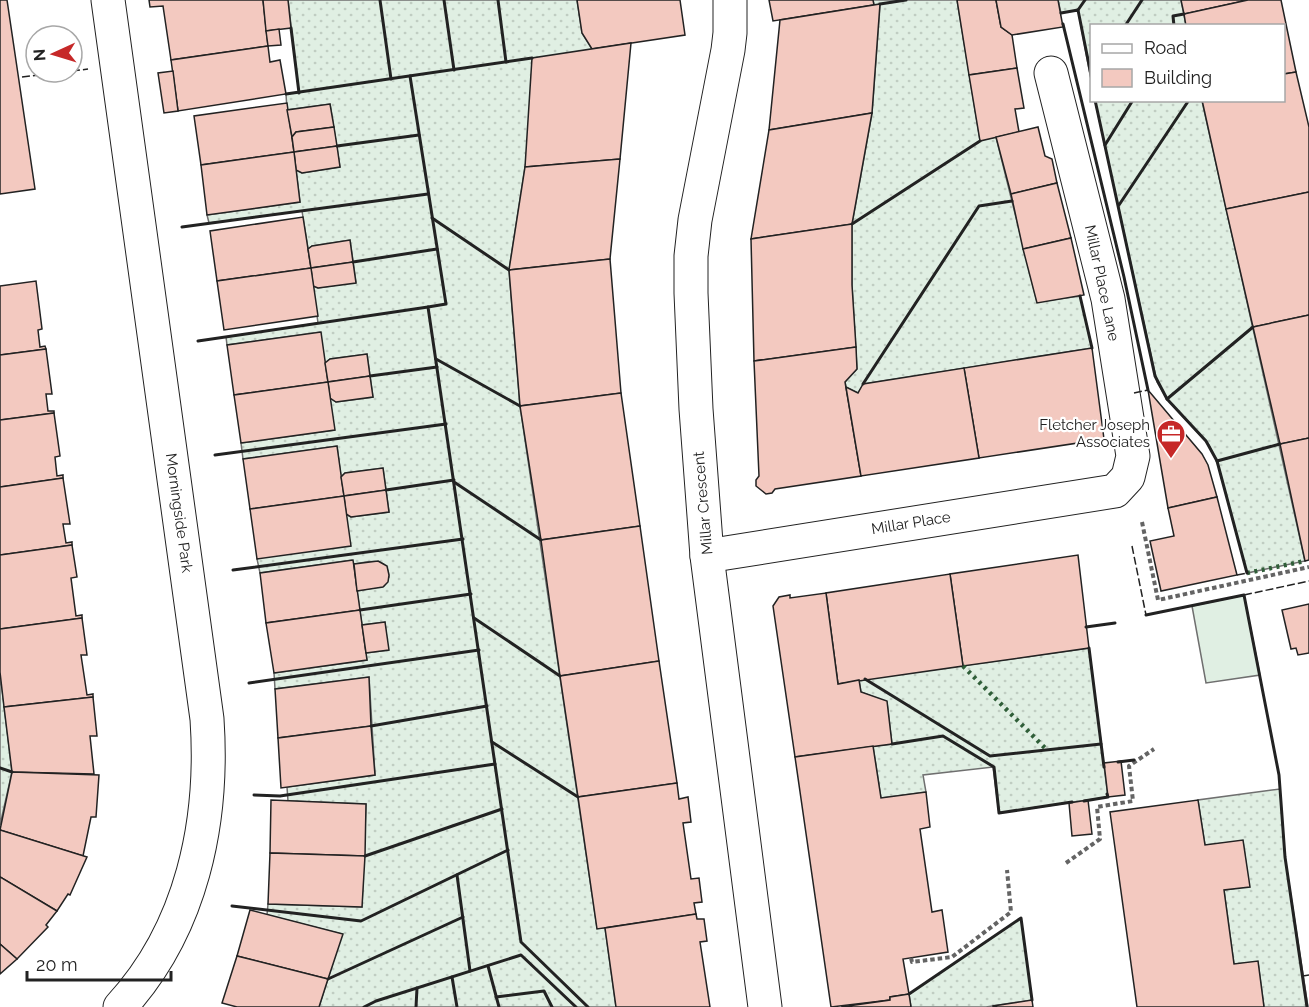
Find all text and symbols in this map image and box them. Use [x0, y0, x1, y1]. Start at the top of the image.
north arrow [24, 24, 84, 84]
legend [1090, 24, 1285, 102]
text: Road [1144, 37, 1187, 58]
text: N [30, 48, 49, 62]
text: Building [1144, 67, 1212, 88]
street label: Millar Place Lane [1081, 223, 1123, 343]
place label: Fletcher Joseph Associates [1039, 416, 1150, 451]
office icon: Fletcher Joseph Associates [1155, 418, 1187, 460]
street label: Millar Crescent [690, 451, 716, 555]
street label: Morningside Park [162, 452, 196, 574]
street label: Millar Place [870, 508, 952, 538]
scale bar [27, 944, 171, 982]
text: 20 m [36, 954, 78, 975]

